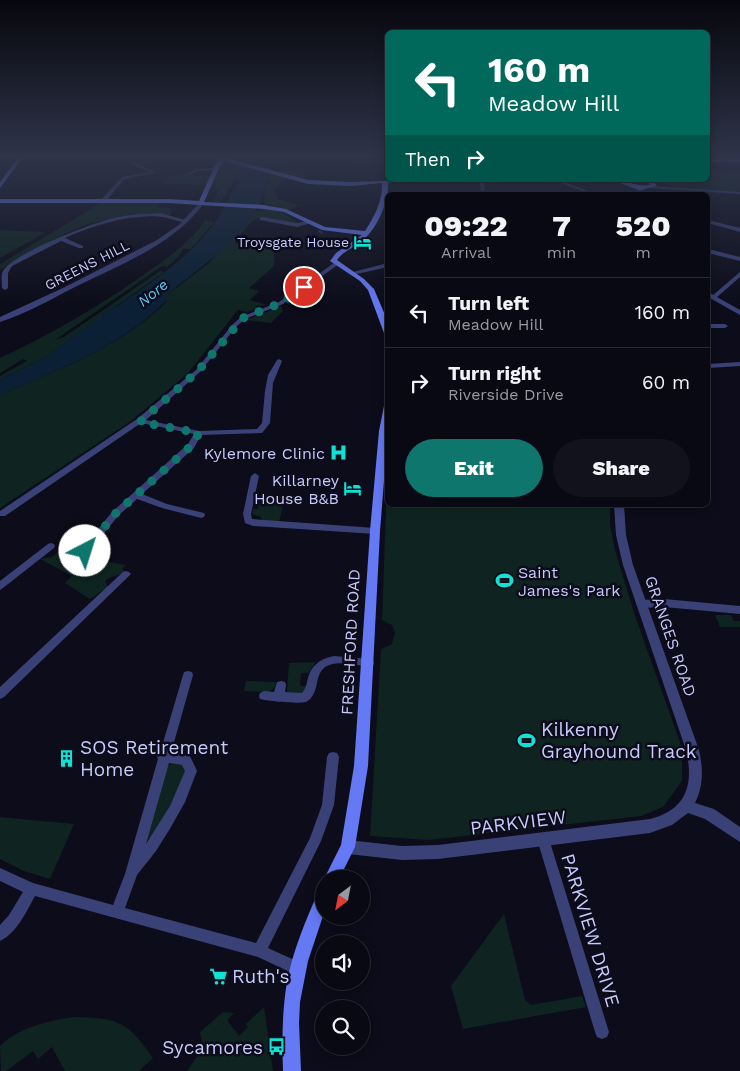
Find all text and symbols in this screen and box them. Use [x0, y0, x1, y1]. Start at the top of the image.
text: 160 m [488, 49, 590, 91]
icon: left [405, 50, 470, 115]
text: Meadow Hill [488, 91, 619, 116]
icon: right [461, 145, 489, 173]
text: Then [405, 148, 451, 171]
text: 09:22 [424, 208, 508, 243]
text: 7 [552, 208, 571, 243]
text: 520 [616, 208, 671, 243]
hotel icon: Troysgate House [353, 232, 373, 252]
place label: Troysgate House [237, 234, 349, 250]
street label: GREENS HILL [42, 237, 132, 293]
text: Arrival [441, 243, 491, 262]
text: min [547, 243, 576, 262]
text: m [636, 243, 651, 262]
pin [283, 266, 325, 308]
icon: arrive [290, 273, 318, 301]
water label: Nore [134, 275, 172, 311]
text: Turn left [448, 292, 529, 315]
icon: left [405, 299, 433, 327]
text: 160 m [635, 301, 690, 324]
text: Meadow Hill [448, 315, 543, 334]
text: Turn right [448, 362, 541, 385]
icon: right [405, 369, 433, 397]
text: 60 m [642, 371, 690, 394]
text: Riverside Drive [448, 385, 564, 404]
button: Exit [405, 439, 543, 497]
button: Share [553, 439, 690, 497]
hospital icon: Kylemore Clinic [329, 443, 349, 463]
place label: Kylemore Clinic [204, 444, 325, 463]
place label: Killarney House B&B [254, 471, 340, 508]
hotel icon: Killarney House B&B [343, 479, 363, 499]
position arrow [58, 524, 110, 576]
place label: Saint James's Park [518, 563, 620, 600]
street label: FRESHFORD ROAD [337, 569, 364, 715]
sports icon: Saint James's Park [494, 571, 514, 591]
street label: GRANGES ROAD [641, 573, 700, 699]
place label: Kilkenny Grayhound Track [541, 718, 697, 763]
sports icon: Kilkenny Grayhound Track [517, 730, 537, 750]
place label: SOS Retirement Home [80, 736, 228, 781]
building icon: SOS Retirement Home [56, 748, 76, 768]
street label: PARKVIEW [469, 805, 567, 840]
street label: PARKVIEW DRIVE [556, 851, 625, 1010]
north arrow [315, 870, 370, 925]
map controls [315, 870, 370, 1055]
button: sound [315, 935, 370, 990]
place label: Ruth's [232, 965, 290, 988]
supermarket icon: Ruth's [208, 966, 228, 986]
button: search [315, 1000, 370, 1055]
place label: Sycamores [162, 1036, 263, 1059]
bus stop icon: Sycamores [267, 1037, 287, 1057]

